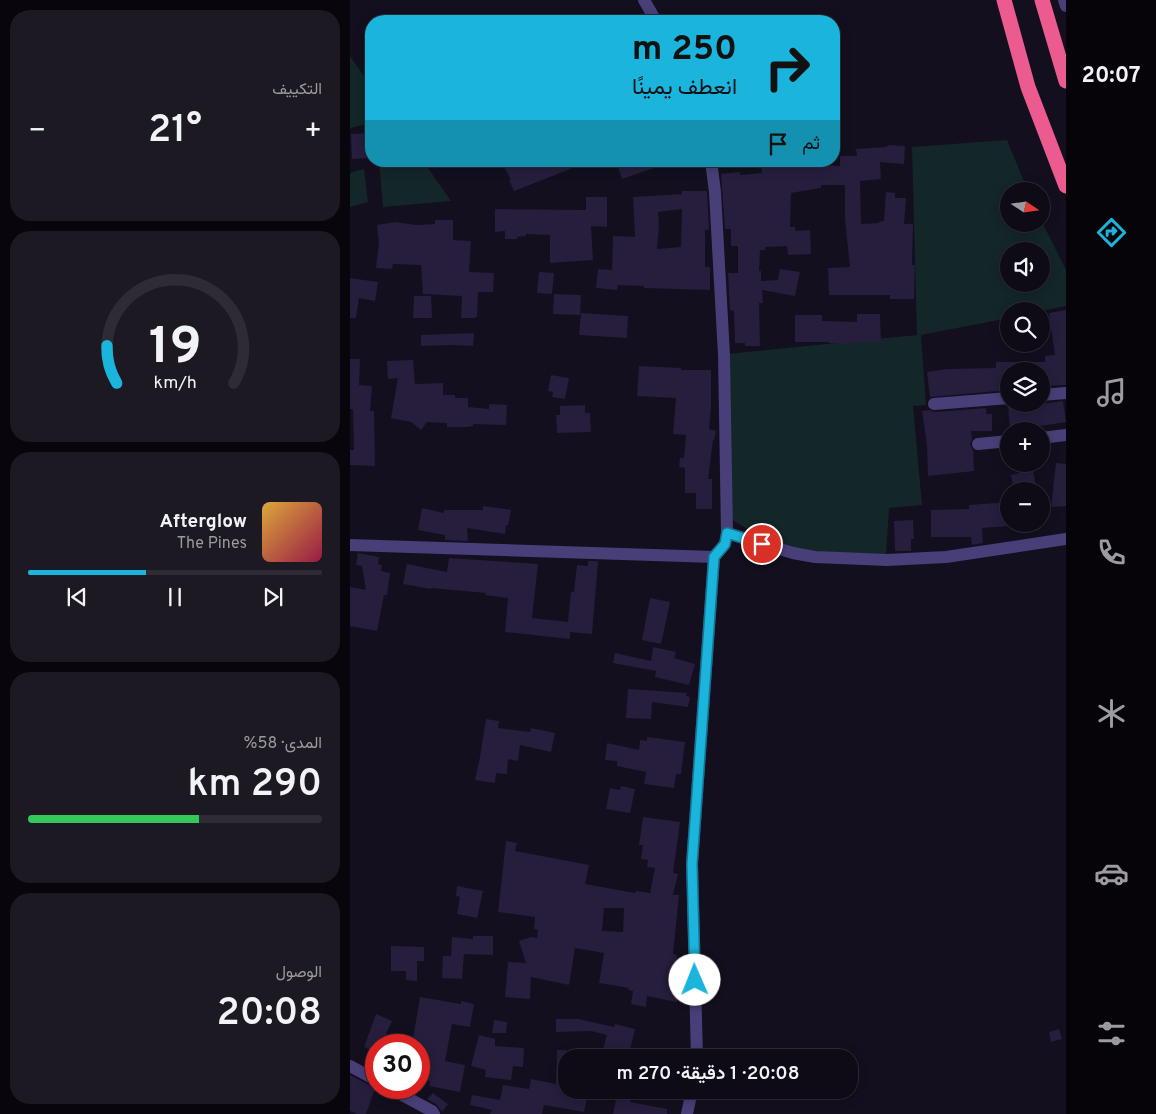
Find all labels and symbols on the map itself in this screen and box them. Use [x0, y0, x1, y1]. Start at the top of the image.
north arrow [1000, 182, 1050, 232]
pin [741, 523, 783, 565]
position arrow [668, 953, 720, 1005]
speed limit sign: 30 [365, 1034, 430, 1099]

